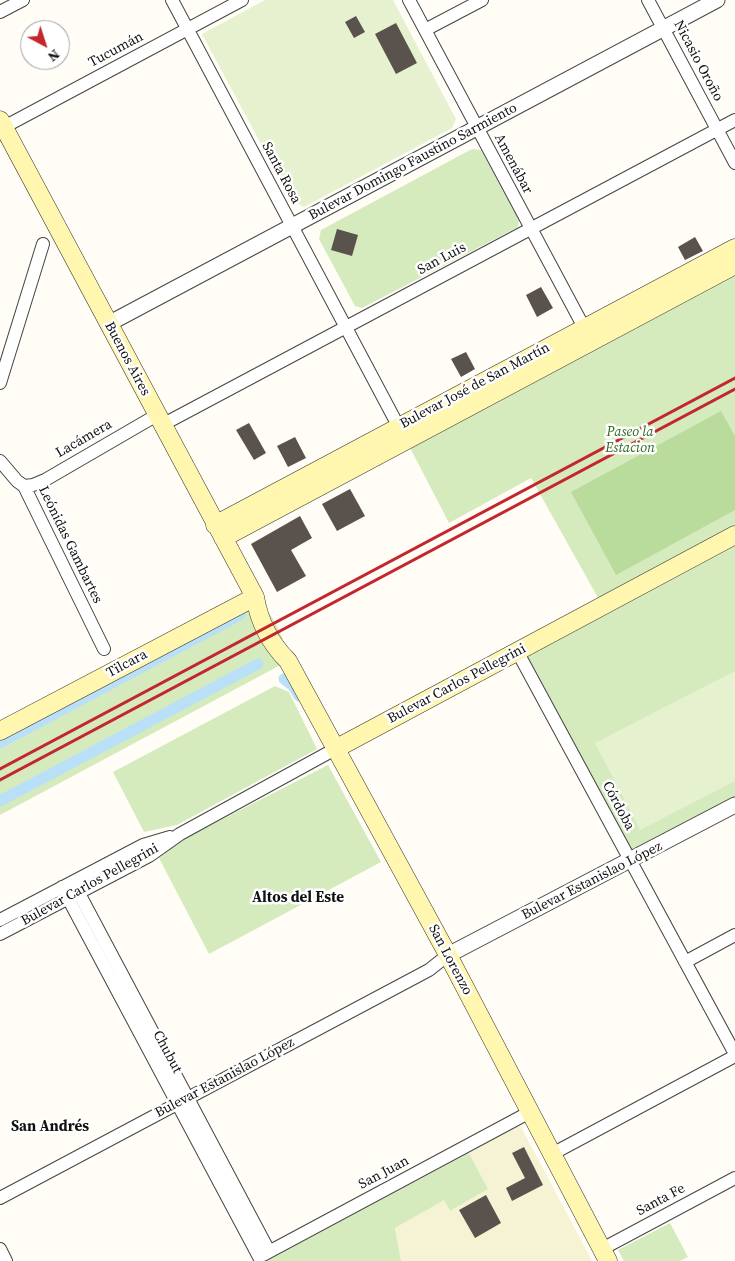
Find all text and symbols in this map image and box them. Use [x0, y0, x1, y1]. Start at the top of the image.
street label: Nicasio Oroño [670, 18, 726, 104]
north arrow [20, 20, 70, 70]
street label: Tucumán [86, 29, 146, 71]
text: N [44, 45, 64, 67]
street label: Bulevar Domingo Faustino Sarmiento [306, 100, 520, 224]
street label: Amenábar [490, 131, 536, 197]
street label: Santa Rosa [258, 139, 304, 207]
street label: San Luis [415, 239, 469, 279]
street label: Buenos Aires [100, 319, 154, 399]
street label: Bulevar José de San Martín [397, 339, 553, 433]
street label: Lacámera [53, 416, 115, 462]
park label: Paseo la Estacion [605, 424, 655, 457]
street label: Leónidas Gambartes [34, 484, 106, 606]
street label: Bulevar Carlos Pellegrini [385, 640, 529, 728]
street label: Tilcara [104, 646, 150, 682]
street label: Córdoba [598, 779, 638, 833]
street label: Bulevar Estanislao López [519, 838, 665, 924]
street label: Bulevar Carlos Pellegrini [18, 840, 162, 930]
district label: Altos del Este [252, 889, 344, 907]
street label: San Lorenzo [424, 922, 476, 998]
street label: Chubut [149, 1028, 185, 1076]
street label: Bulevar Estanislao López [152, 1034, 298, 1122]
district label: San Andrés [11, 1118, 89, 1136]
street label: San Juan [356, 1153, 412, 1193]
street label: Santa Fe [634, 1180, 688, 1220]

